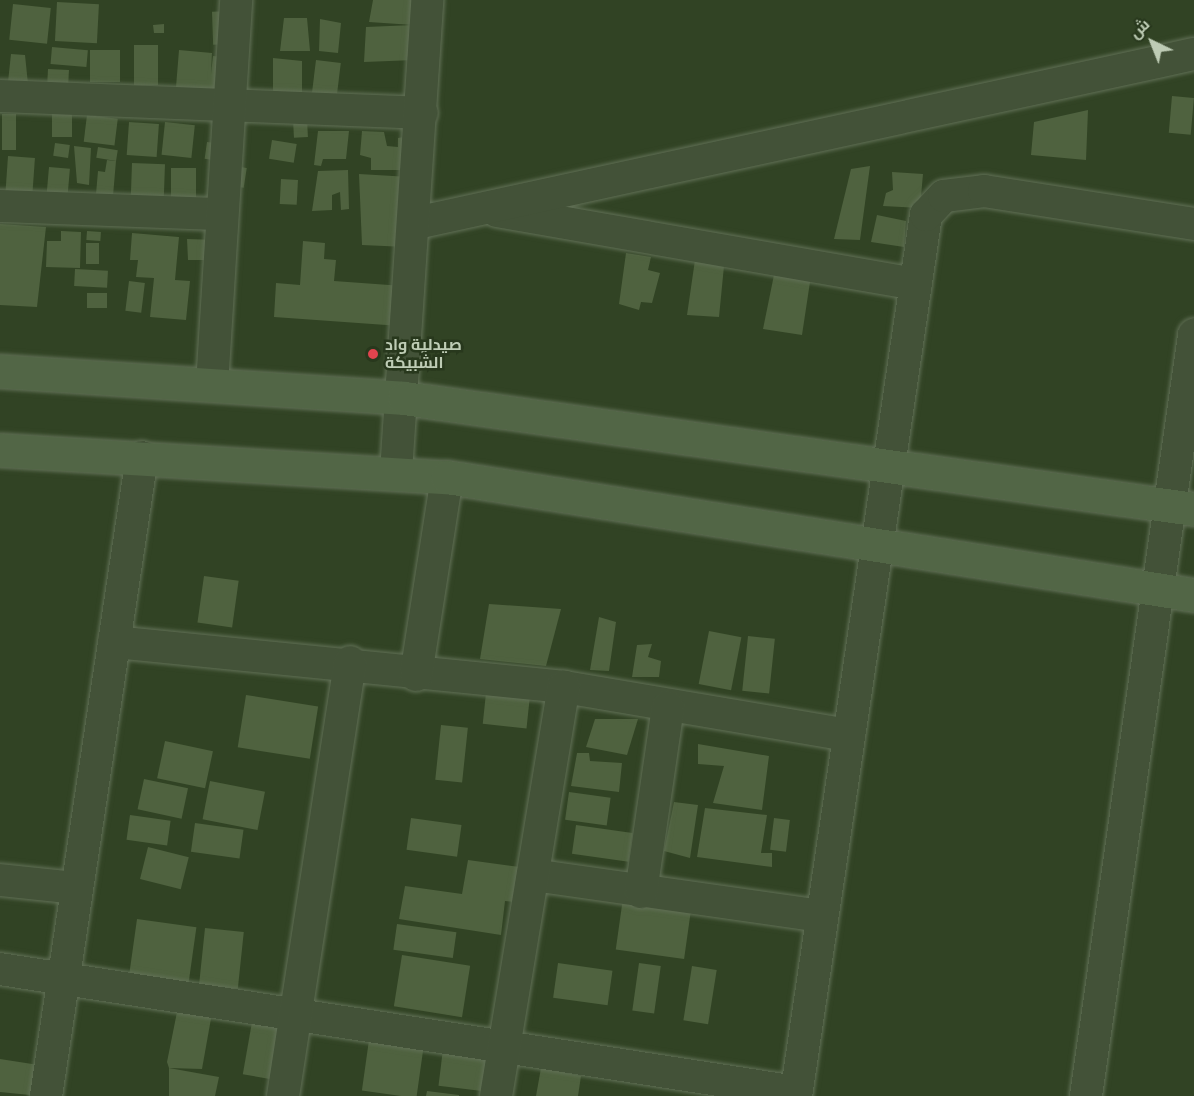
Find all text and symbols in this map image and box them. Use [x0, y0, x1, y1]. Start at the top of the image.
north arrow [1122, 12, 1182, 72]
text: ش [1125, 14, 1154, 43]
place label: صيدلية واد الشبيكة [385, 335, 462, 373]
marker: صيدلية واد الشبيكة [366, 347, 380, 361]

